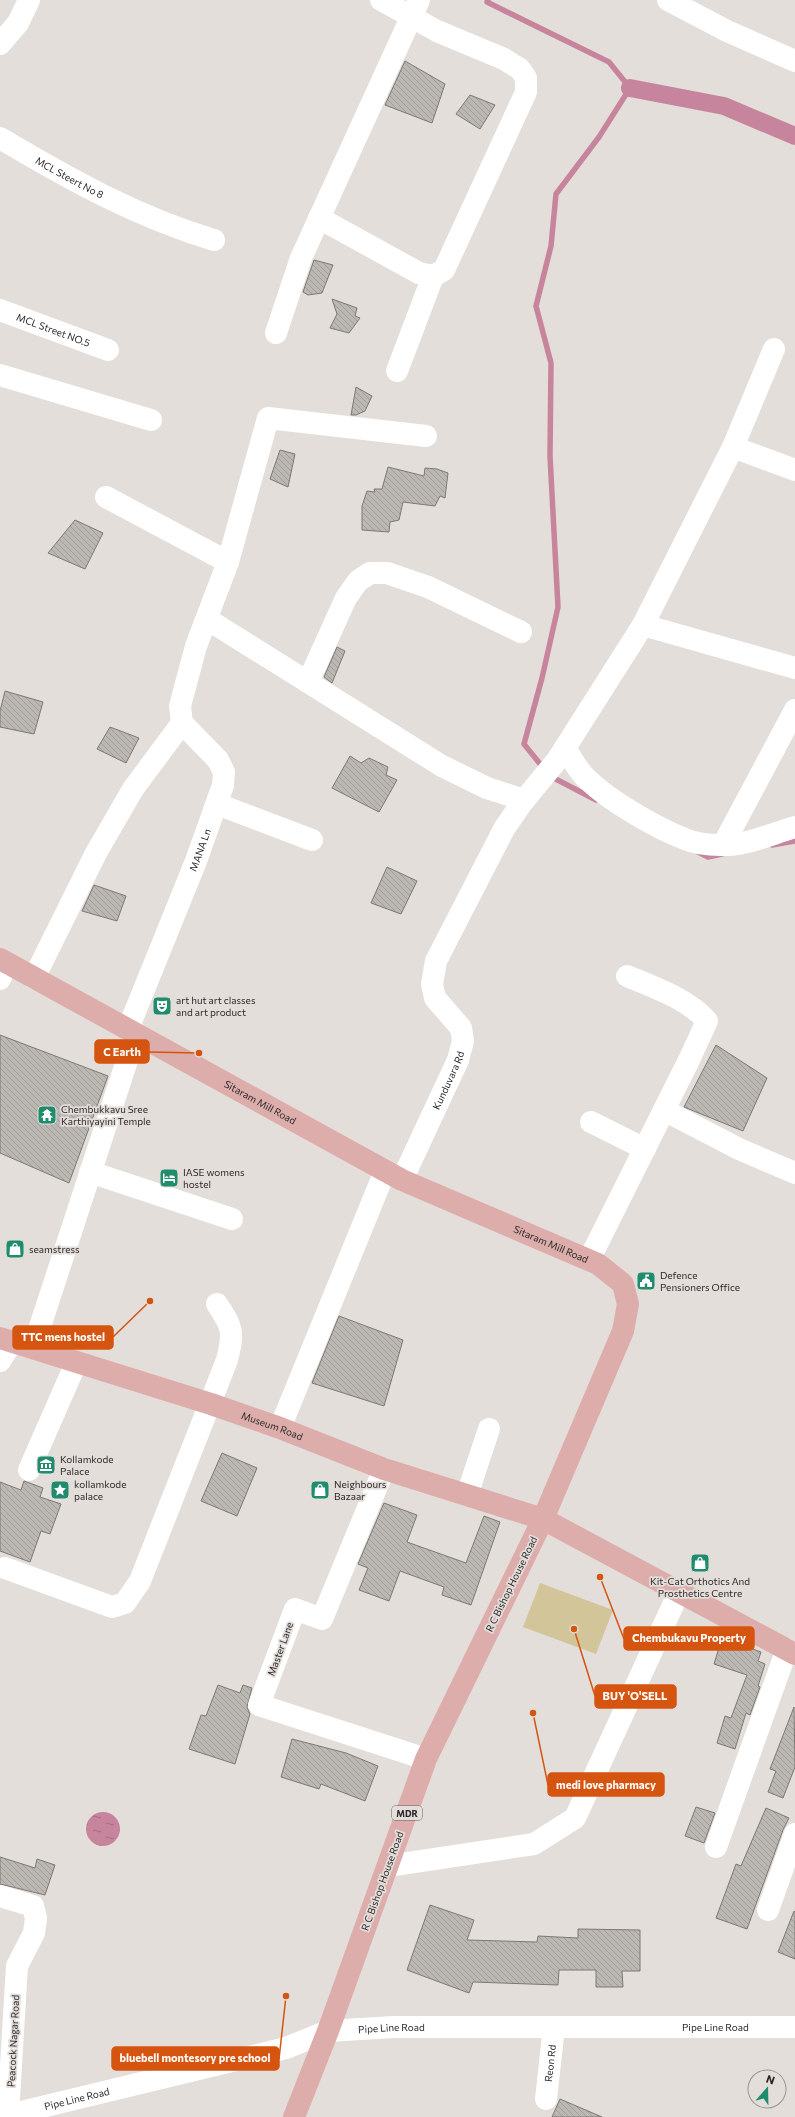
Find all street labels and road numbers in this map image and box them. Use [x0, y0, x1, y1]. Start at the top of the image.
street label: MCL Steert No 8 [33, 154, 106, 201]
street label: MCL Street NO.5 [15, 311, 92, 349]
street label: MANA Ln [187, 827, 213, 873]
street label: Kunduvara Rd [430, 1050, 466, 1111]
street label: Sitaram Mill Road [222, 1078, 298, 1127]
street label: Sitaram Mill Road [512, 1223, 591, 1265]
street label: Museum Road [240, 1409, 305, 1443]
street label: R C Bishop House Road [483, 1534, 539, 1634]
street label: Master Lane [265, 1620, 295, 1678]
road number: MDR [392, 1806, 422, 1820]
street label: R C Bishop House Road [358, 1830, 406, 1932]
street label: Peacock Nagar Road [5, 1994, 21, 2087]
street label: Pipe Line Road [358, 2021, 425, 2035]
street label: Pipe Line Road [682, 2021, 749, 2033]
street label: Reon Rd [542, 2044, 558, 2082]
street label: Pipe Line Road [43, 2085, 111, 2112]

